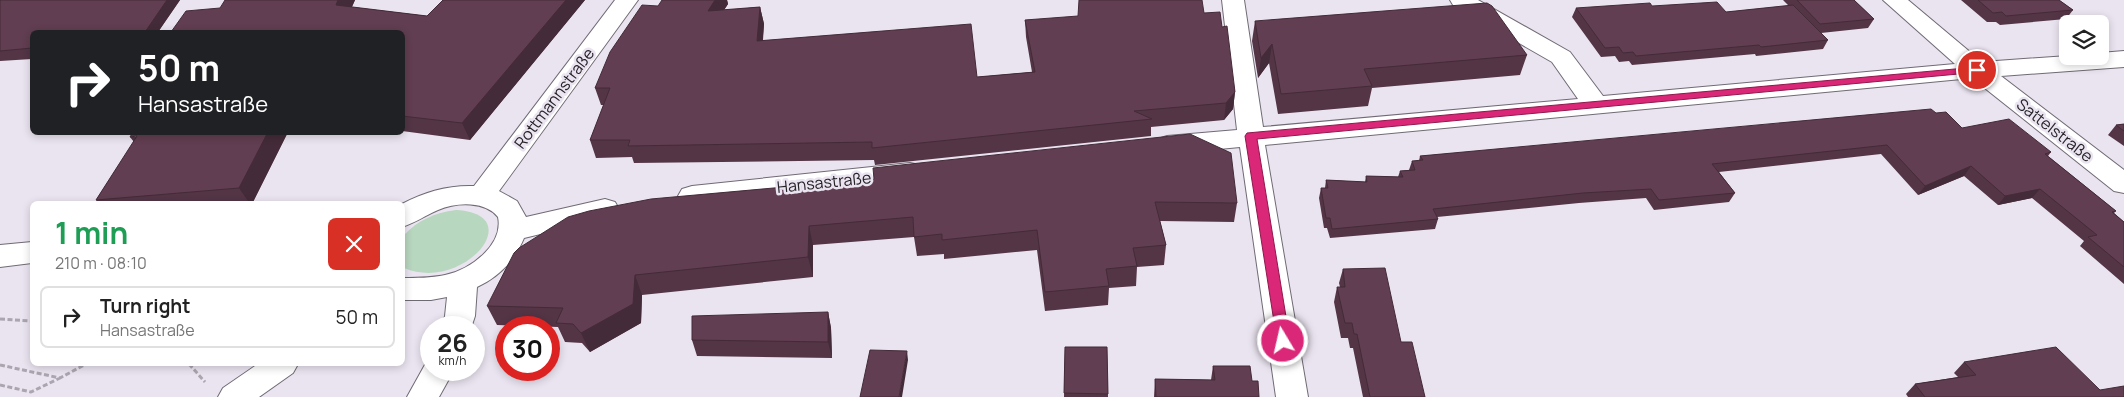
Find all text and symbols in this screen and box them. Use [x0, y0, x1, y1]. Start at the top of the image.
map controls [2059, 15, 2109, 65]
button: layers [2059, 15, 2109, 65]
street label: Rottmannstraße [509, 43, 599, 153]
text: 50 m [138, 44, 220, 92]
pin [1956, 49, 1998, 91]
icon: right [55, 50, 120, 115]
icon: arrive [1963, 56, 1991, 84]
text: Hansastraße [138, 89, 268, 119]
street label: Sattelstraße [2012, 93, 2098, 167]
street label: Hansastraße [776, 166, 872, 198]
text: 1 min [55, 212, 128, 253]
button: close [328, 218, 380, 270]
text: 210 m · 08:10 [55, 252, 147, 274]
text: Turn right [100, 293, 190, 319]
icon: right [57, 303, 85, 331]
text: 50 m [336, 304, 378, 330]
position arrow [1256, 314, 1308, 366]
speed limit sign: 30 [495, 316, 560, 381]
text: Hansastraße [100, 319, 195, 341]
text: 26 [437, 325, 468, 360]
text: km/h [439, 352, 466, 369]

